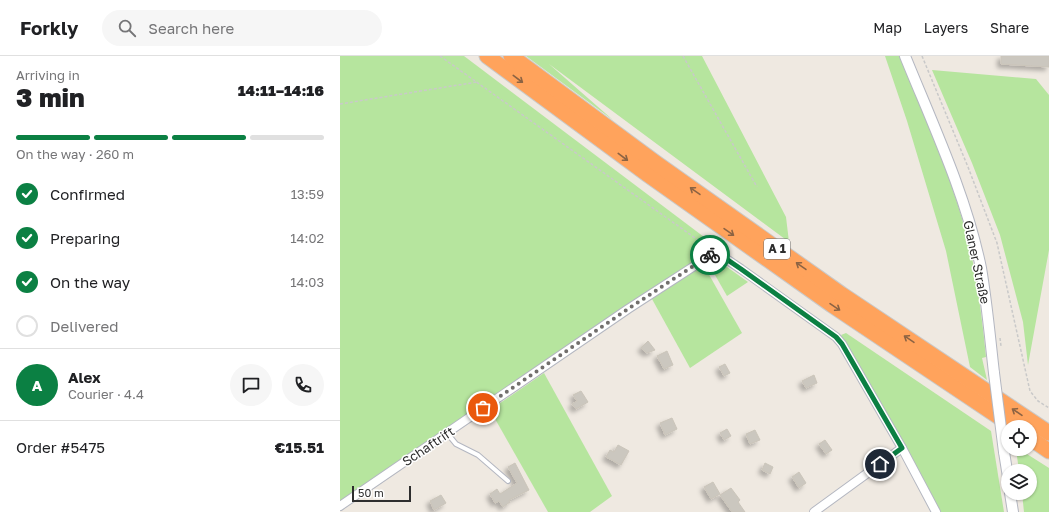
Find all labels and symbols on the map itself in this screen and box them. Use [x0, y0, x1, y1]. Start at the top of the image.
one-way arrow [513, 75, 524, 83]
one-way arrow [617, 152, 628, 161]
one-way arrow [690, 187, 701, 195]
street label: Glaner Straße [960, 219, 994, 305]
one-way arrow [723, 228, 734, 236]
courier [690, 235, 730, 275]
road number: A 1 [764, 239, 790, 259]
one-way arrow [796, 262, 807, 270]
one-way arrow [829, 303, 840, 311]
one-way arrow [903, 335, 914, 343]
pin [466, 391, 500, 425]
one-way arrow [1011, 407, 1022, 416]
street label: Schaftrift [399, 423, 457, 469]
pin [863, 447, 897, 481]
scale bar [352, 484, 411, 503]

